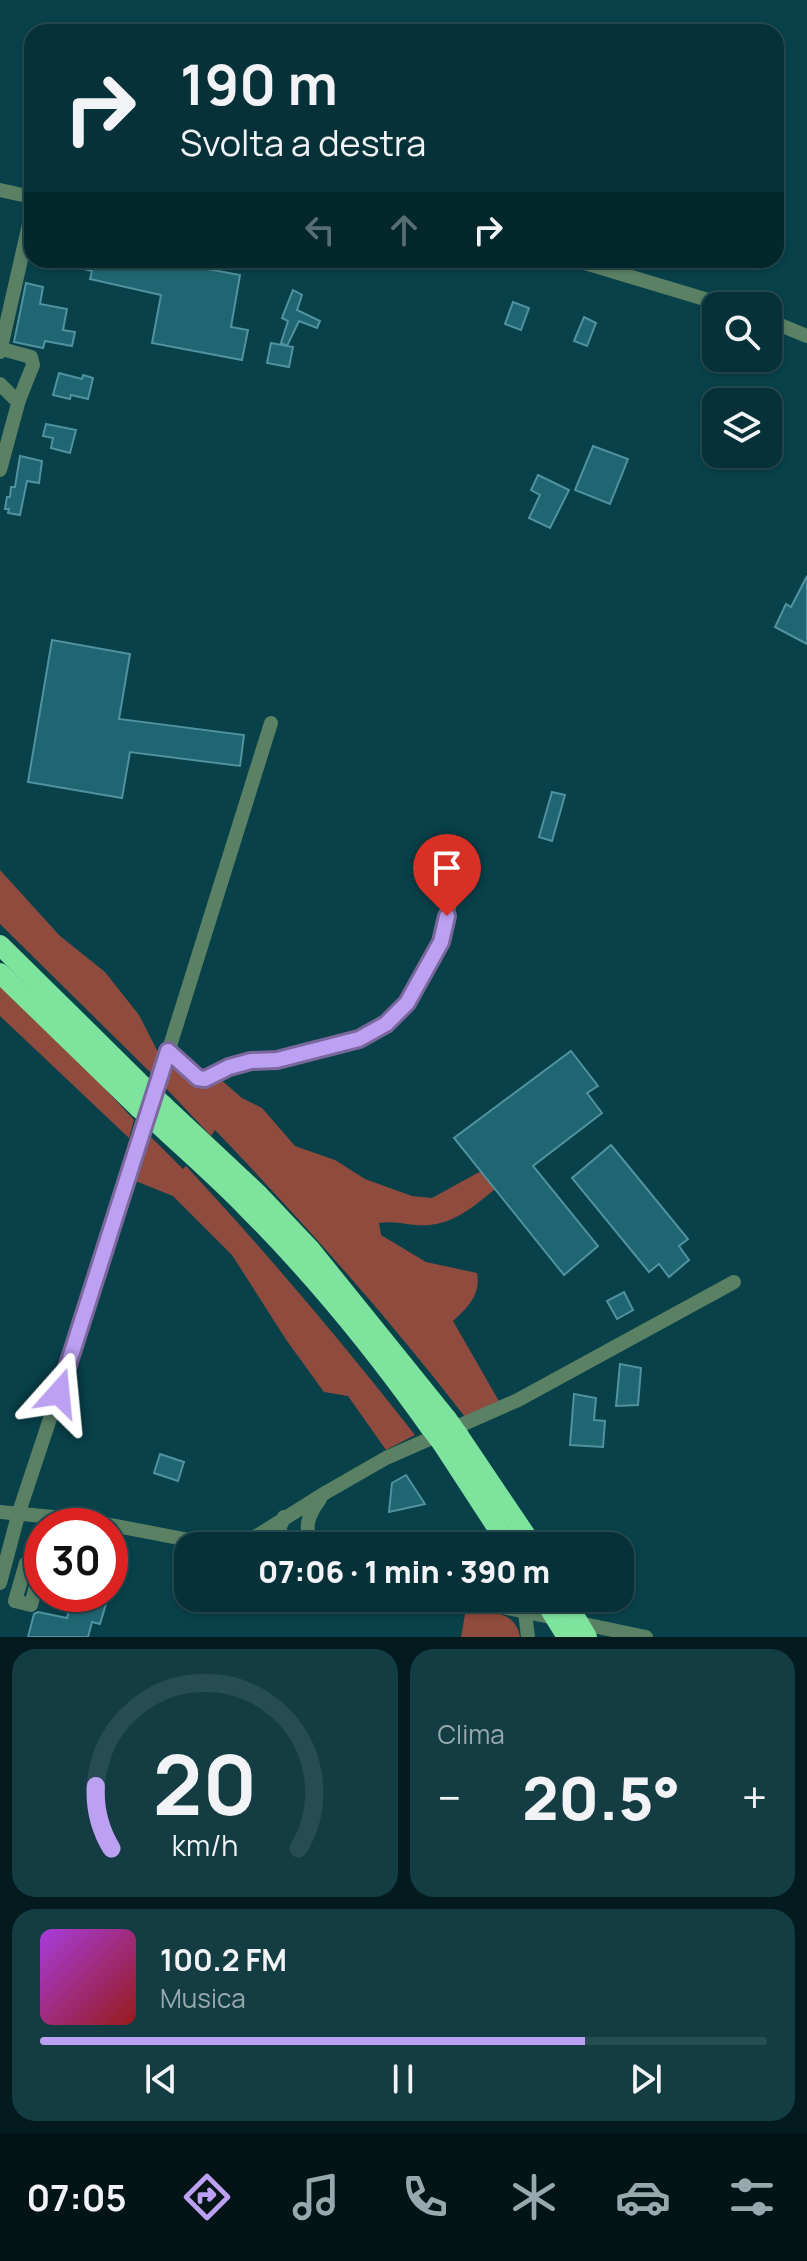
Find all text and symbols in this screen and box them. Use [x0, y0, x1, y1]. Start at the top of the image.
text: 190 m [180, 45, 338, 122]
icon: right [48, 56, 152, 160]
text: Svolta a destra [180, 118, 426, 167]
icon: left [298, 208, 342, 252]
icon: ahead [382, 208, 426, 252]
icon: right [466, 208, 510, 252]
map controls [702, 292, 782, 468]
button: search [702, 292, 782, 372]
button: layers [702, 388, 782, 468]
pin [413, 834, 481, 916]
icon: arrive [425, 846, 469, 890]
position arrow [17, 1351, 101, 1435]
speed limit sign: 30 [24, 1508, 128, 1612]
text: 07:06 · 1 min · 390 m [258, 1551, 550, 1592]
text: Clima [438, 1716, 505, 1752]
text: 20 [153, 1726, 257, 1840]
text: 20.5° [522, 1756, 681, 1838]
text: − [438, 1767, 461, 1827]
text: + [742, 1767, 767, 1827]
text: km/h [172, 1826, 238, 1865]
text: 100.2 FM [160, 1939, 287, 1980]
text: Musica [160, 1980, 246, 2016]
icon: previous [139, 2057, 183, 2101]
icon: pause [381, 2057, 425, 2101]
icon: next [624, 2057, 668, 2101]
icon: directions [179, 2169, 235, 2225]
icon: music [288, 2169, 344, 2225]
icon: phone [397, 2169, 453, 2225]
icon: climate [506, 2169, 562, 2225]
icon: car [615, 2169, 671, 2225]
icon: filters [724, 2169, 780, 2225]
text: 07:05 [26, 2173, 127, 2222]

